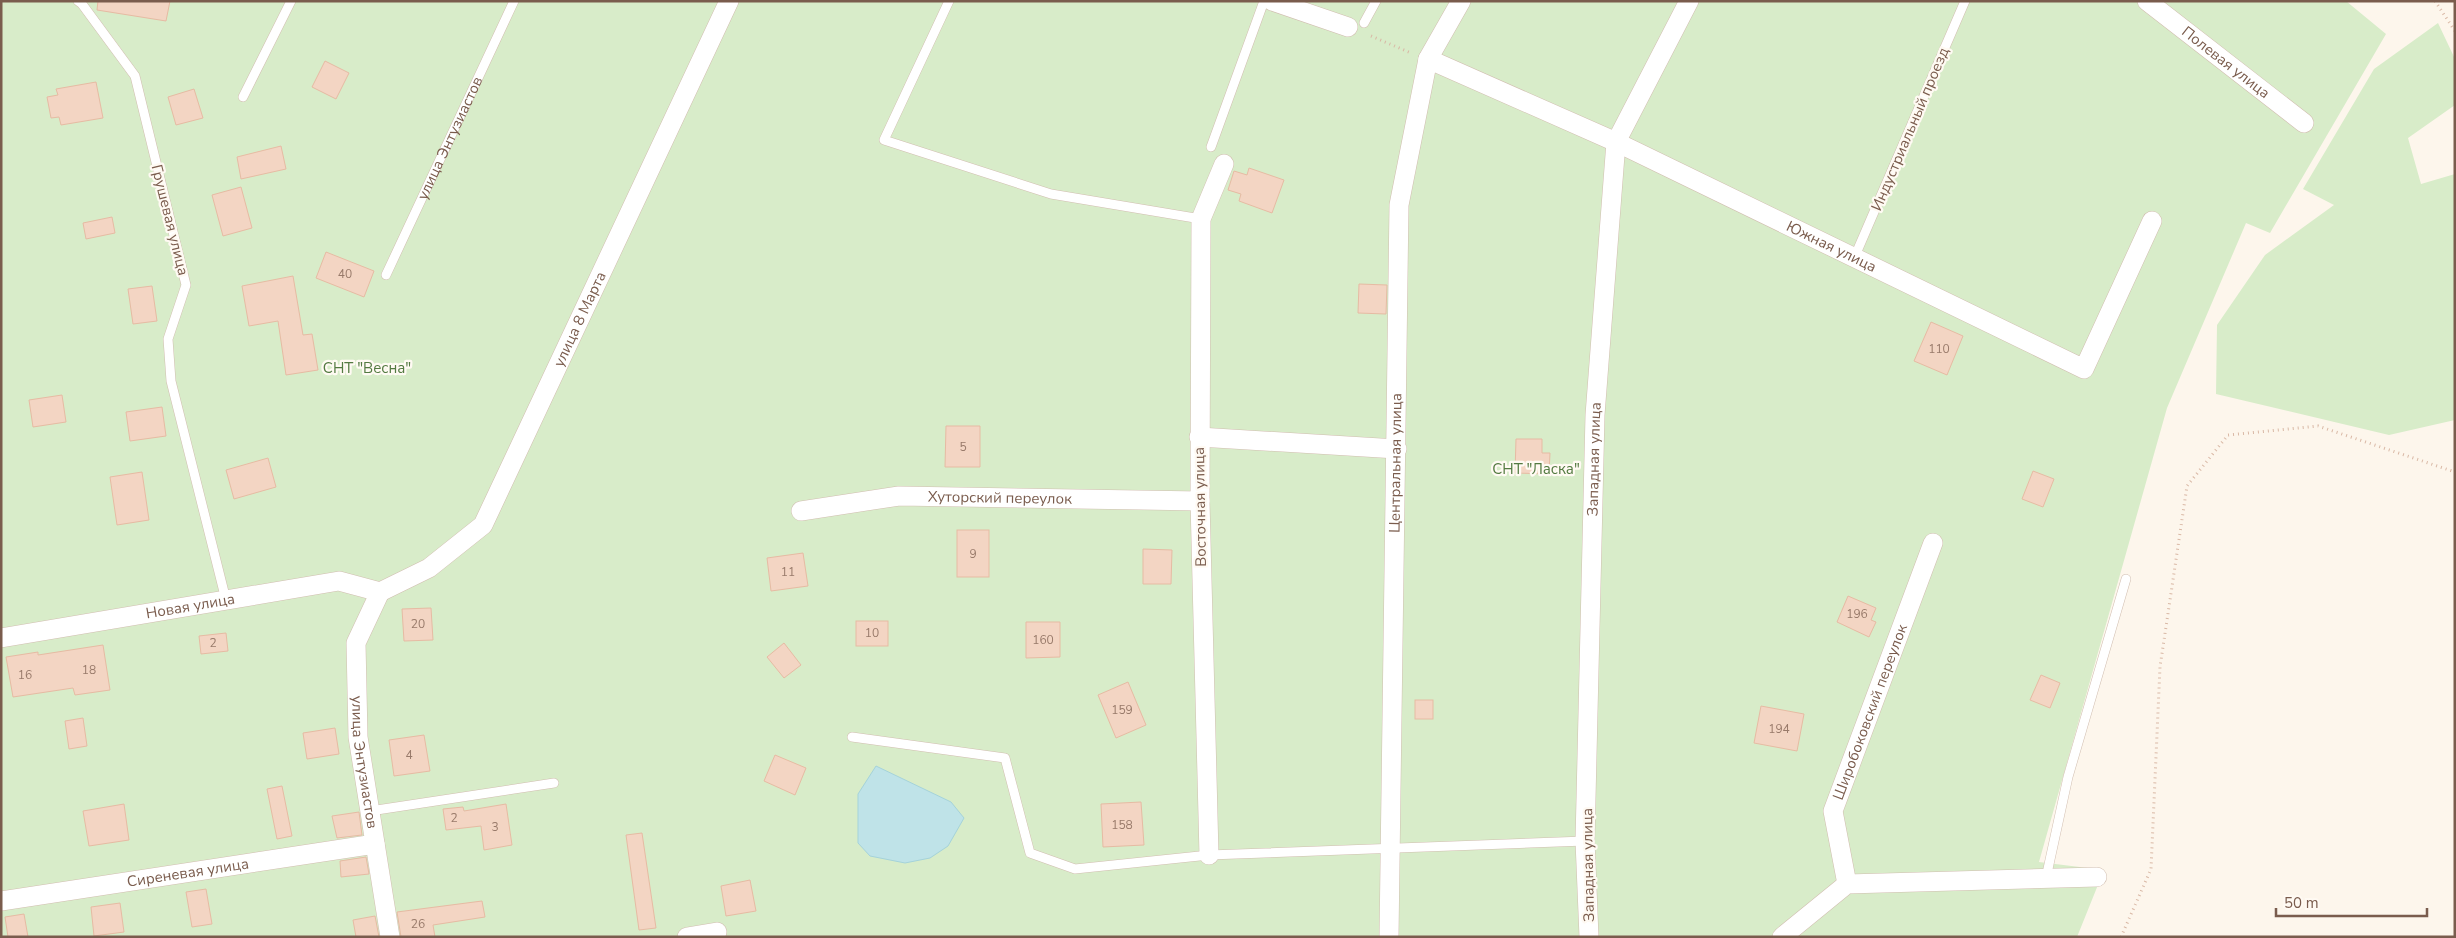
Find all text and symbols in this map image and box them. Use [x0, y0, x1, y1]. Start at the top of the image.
street label: Полевая улица [2178, 22, 2274, 103]
street label: Индустриальный проезд [1866, 44, 1954, 214]
street label: улица Энтузиастов [412, 73, 487, 203]
street label: Грушевая улица [147, 162, 193, 278]
street label: Южная улица [1783, 216, 1880, 277]
house number: 40 [338, 266, 352, 282]
street label: улица 8 Марта [549, 268, 611, 370]
house number: 110 [1928, 341, 1950, 357]
park label: СНТ "Весна" [323, 358, 411, 378]
street label: Центральная улица [1385, 393, 1406, 533]
street label: Западная улица [1583, 401, 1606, 517]
house number: 5 [959, 439, 967, 455]
street label: Восточная улица [1189, 447, 1211, 567]
park label: СНТ "Ласка" [1492, 459, 1580, 479]
street label: Хуторский переулок [928, 486, 1072, 509]
house number: 9 [969, 546, 977, 562]
house number: 11 [781, 564, 795, 580]
street label: Новая улица [144, 589, 236, 623]
house number: 196 [1846, 606, 1868, 622]
house number: 20 [411, 616, 425, 632]
street label: Широбоковский переулок [1828, 621, 1912, 803]
house number: 10 [865, 625, 879, 641]
house number: 160 [1032, 632, 1054, 648]
house number: 2 [209, 635, 217, 651]
house number: 18 [82, 662, 96, 678]
house number: 16 [18, 667, 32, 683]
street label: улица Энтузиастов [347, 695, 383, 830]
house number: 159 [1111, 702, 1133, 718]
house number: 194 [1768, 721, 1790, 737]
house number: 4 [405, 747, 413, 763]
street label: Западная улица [1577, 808, 1599, 922]
house number: 2 [450, 810, 458, 826]
house number: 158 [1111, 817, 1133, 833]
house number: 3 [491, 819, 499, 835]
street label: Сиреневая улица [126, 853, 250, 892]
scale bar [2276, 886, 2427, 918]
text: 50 m [2284, 893, 2319, 913]
house number: 26 [411, 916, 425, 932]

